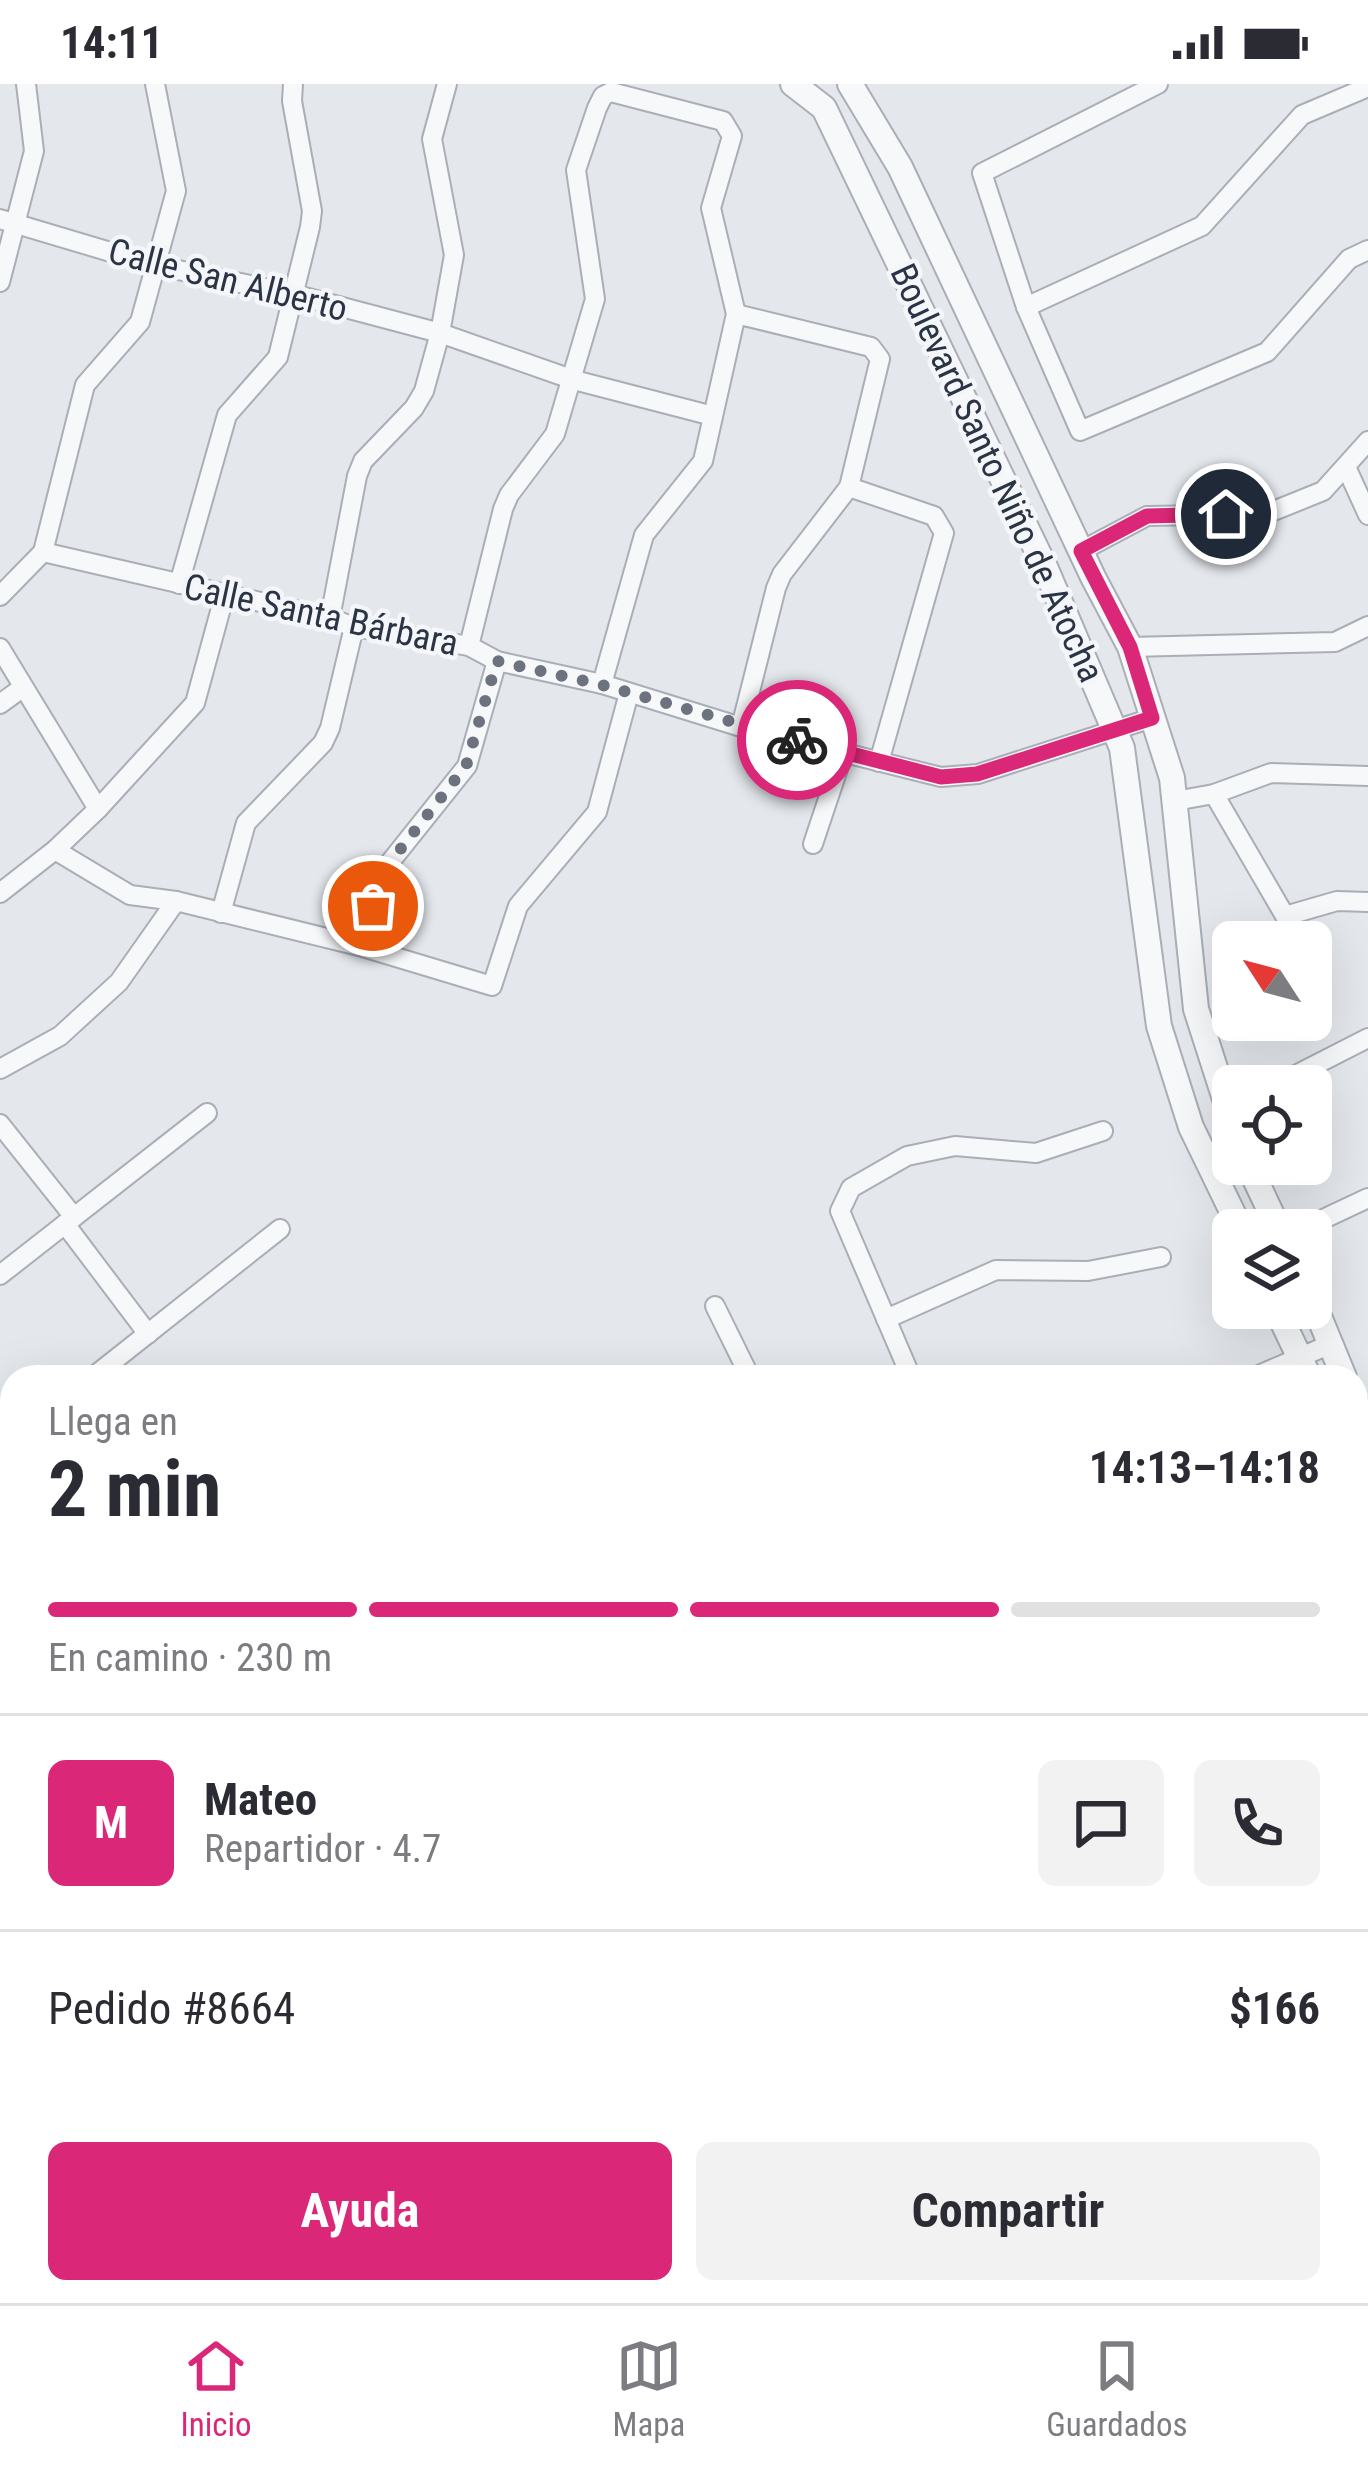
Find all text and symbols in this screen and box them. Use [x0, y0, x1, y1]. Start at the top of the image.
text: 14:11 [60, 16, 163, 69]
street label: Calle San Alberto [104, 230, 352, 330]
street label: Boulevard Santo Niño de Atocha [881, 257, 1113, 689]
pin [1175, 463, 1277, 565]
icon: home [1193, 481, 1259, 547]
street label: Calle Santa Bárbara [180, 565, 462, 665]
courier [737, 680, 857, 800]
icon: bike [764, 707, 830, 773]
pin [322, 855, 424, 957]
icon: bag [340, 873, 406, 939]
north arrow [1212, 921, 1332, 1041]
map controls [1212, 921, 1332, 1329]
button: locate [1212, 1065, 1332, 1185]
button: layers [1212, 1209, 1332, 1329]
text: Llega en [48, 1399, 178, 1445]
text: 14:13–14:18 [1089, 1441, 1320, 1494]
text: 2 min [48, 1444, 221, 1535]
text: En camino · 230 m [48, 1635, 332, 1681]
button: chat [1038, 1760, 1164, 1886]
button: phone [1194, 1760, 1320, 1886]
text: Mateo [204, 1773, 317, 1826]
text: M [94, 1796, 128, 1849]
text: Repartidor · 4.7 [204, 1826, 441, 1872]
text: Pedido #8664 [48, 1982, 295, 2035]
text: $166 [1229, 1982, 1320, 2035]
button: Ayuda [48, 2142, 672, 2280]
button: Compartir [696, 2142, 1320, 2280]
tab: Inicio [180, 2333, 252, 2444]
tab: Mapa [613, 2333, 685, 2444]
tab: Guardados [1046, 2333, 1188, 2444]

